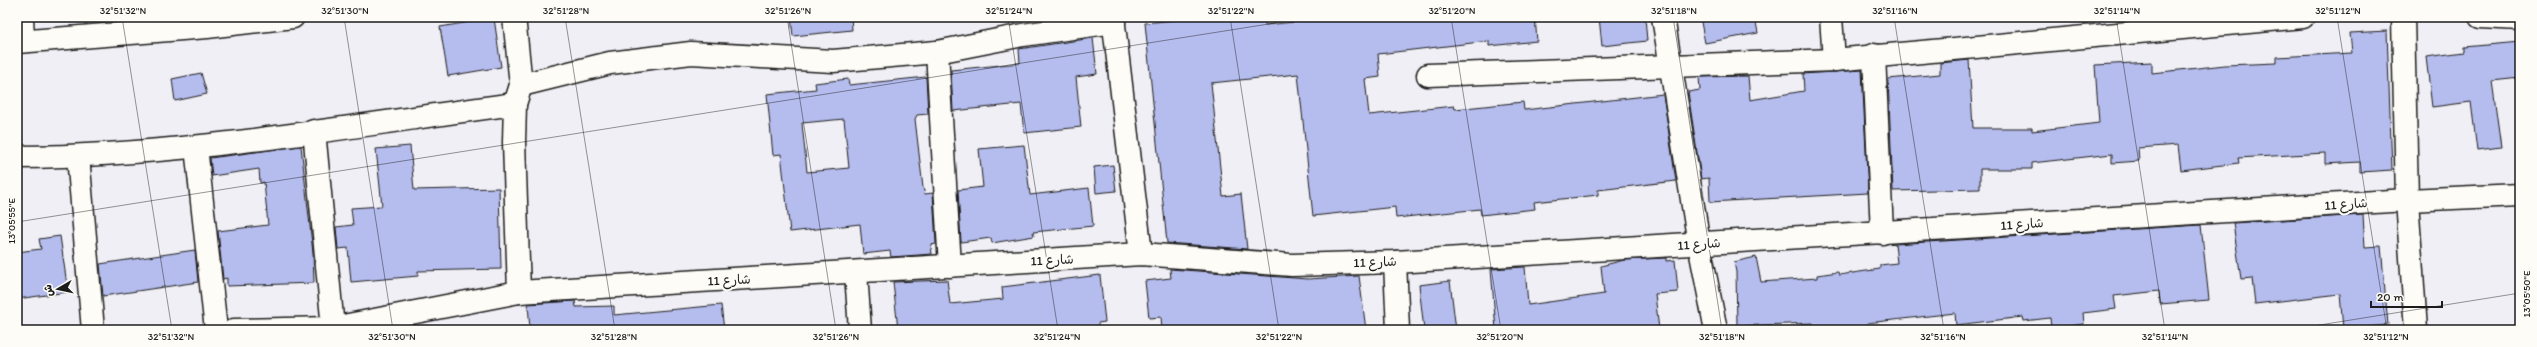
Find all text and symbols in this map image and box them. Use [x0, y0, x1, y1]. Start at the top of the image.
text: 32°51'32"N [100, 4, 147, 17]
text: 32°51'30"N [321, 4, 369, 17]
text: 32°51'28"N [543, 4, 590, 17]
text: 32°51'26"N [765, 4, 811, 17]
text: 32°51'24"N [985, 4, 1033, 17]
text: 32°51'22"N [1208, 4, 1254, 17]
text: 32°51'20"N [1428, 4, 1476, 17]
text: 32°51'18"N [1651, 4, 1697, 17]
text: 32°51'16"N [1872, 4, 1918, 17]
text: 32°51'14"N [2094, 4, 2140, 17]
text: 32°51'12"N [2315, 4, 2361, 17]
street label: شارع 11 [2324, 195, 2368, 215]
text: 13°05'55"E [5, 198, 18, 244]
street label: شارع 11 [2000, 215, 2044, 235]
street label: شارع 11 [1677, 235, 1721, 255]
street label: شارع 11 [1030, 251, 1074, 271]
street label: شارع 11 [1353, 254, 1397, 272]
north arrow [38, 269, 78, 309]
text: 13°05'50"E [2520, 270, 2533, 317]
street label: شارع 11 [707, 271, 751, 291]
text: ش [41, 283, 56, 297]
scale bar [2371, 283, 2442, 309]
text: 20 m [2377, 290, 2404, 304]
text: 32°51'32"N [148, 330, 195, 343]
text: 32°51'30"N [368, 330, 416, 343]
text: 32°51'28"N [591, 330, 638, 343]
text: 32°51'26"N [813, 330, 859, 343]
text: 32°51'24"N [1033, 330, 1081, 343]
text: 32°51'22"N [1256, 330, 1302, 343]
text: 32°51'20"N [1476, 330, 1524, 343]
text: 32°51'18"N [1699, 330, 1745, 343]
text: 32°51'16"N [1920, 330, 1966, 343]
text: 32°51'14"N [2142, 330, 2188, 343]
text: 32°51'12"N [2363, 330, 2409, 343]

